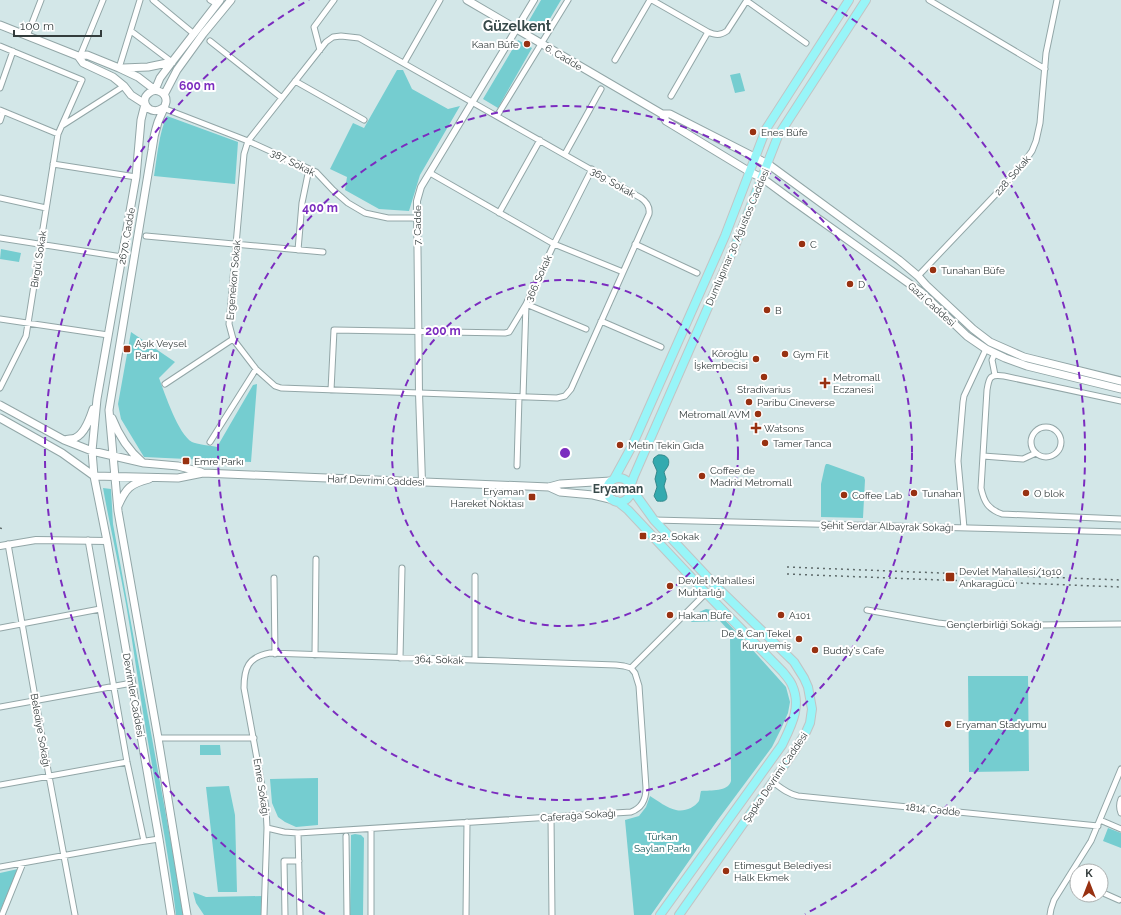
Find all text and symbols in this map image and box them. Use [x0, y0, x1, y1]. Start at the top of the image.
scale bar [14, 12, 101, 38]
district label: Güzelkent [483, 18, 552, 34]
text: 100 m [20, 19, 54, 33]
place label: Kaan Büfe [472, 39, 519, 50]
marker: Kaan Büfe [522, 39, 532, 49]
street label: 6. Cadde [543, 42, 584, 73]
text: 600 m [179, 79, 215, 93]
marker: Enes Büfe [748, 127, 758, 137]
place label: Enes Büfe [761, 127, 808, 138]
street label: 387. Sokak [269, 147, 318, 178]
street label: 228. Sokak [992, 153, 1033, 197]
street label: 369. Sokak [588, 165, 638, 200]
street label: Dumlupınar 30 Ağustos Caddesi [704, 167, 771, 307]
text: 400 m [302, 201, 338, 215]
street label: 7. Cadde [412, 205, 423, 245]
street label: 2670. Cadde [116, 207, 137, 265]
street label: Birgül Sokak [29, 229, 49, 288]
street label: Ergenekon Sokak [225, 239, 243, 321]
marker: C [797, 239, 807, 249]
place label: C [810, 239, 817, 250]
street label: 366. Sokak [523, 253, 554, 303]
marker: Tunahan Büfe [928, 265, 938, 275]
place label: Tunahan Büfe [941, 265, 1005, 276]
marker: D [845, 279, 855, 289]
place label: D [858, 279, 865, 290]
street label: Gazi Caddesi [906, 280, 958, 328]
marker: B [762, 305, 772, 315]
place label: B [775, 305, 782, 316]
text: 200 m [425, 324, 461, 338]
place label: Aşık Veysel Parkı [135, 338, 187, 361]
marker: Aşık Veysel Parkı [122, 344, 132, 354]
place label: Köroğlu İşkembecisi [694, 348, 748, 371]
marker: Gym Fit [780, 349, 790, 359]
place label: Gym Fit [793, 349, 829, 360]
marker: Köroğlu İşkembecisi [751, 354, 761, 364]
marker: Stradivarius [759, 372, 769, 382]
place label: Metromall Eczanesi [833, 372, 881, 395]
marker: Metromall Eczanesi [820, 378, 830, 388]
place label: Stradivarius [737, 384, 791, 395]
marker: Paribu Cineverse [744, 397, 754, 407]
place label: Paribu Cineverse [757, 397, 835, 408]
place label: Metromall AVM [679, 409, 750, 420]
marker: Metromall AVM [753, 409, 763, 419]
marker: Watsons [751, 423, 761, 433]
place label: Watsons [764, 423, 804, 434]
marker: Tamer Tanca [760, 438, 770, 448]
place label: Tamer Tanca [773, 438, 831, 449]
marker: Metin Tekin Gıda [615, 440, 625, 450]
place label: Metin Tekin Gıda [628, 440, 704, 451]
centre of rings [558, 446, 572, 460]
marker: Emre Parkı [181, 456, 191, 466]
place label: Emre Parkı [194, 456, 244, 467]
place label: Coffee de Madrid Metromall [710, 465, 792, 488]
marker: Coffee de Madrid Metromall [697, 471, 707, 481]
street label: Harf Devrimi Caddesi [327, 473, 425, 488]
district label: Eryaman [593, 482, 643, 496]
place label: Eryaman Hareket Noktası [451, 486, 524, 509]
marker: Tunahan [909, 488, 919, 498]
place label: Tunahan [922, 488, 962, 499]
marker: O blok [1021, 488, 1031, 498]
place label: O blok [1034, 488, 1065, 499]
marker: Coffee Lab [839, 490, 849, 500]
place label: Coffee Lab [852, 490, 902, 501]
marker: Eryaman Hareket Noktası [527, 492, 537, 502]
street label: Şehit Serdar Albayrak Sokağı [821, 520, 953, 533]
marker: 232. Sokak [638, 531, 648, 541]
place label: 232. Sokak [651, 531, 700, 542]
place label: Devlet Mahallesi/1910 Ankaragücü [959, 566, 1062, 589]
marker: Devlet Mahallesi/1910 Ankaragücü [944, 571, 956, 583]
place label: Devlet Mahallesi Muhtarlığı [678, 575, 754, 598]
marker: Devlet Mahallesi Muhtarlığı [665, 581, 675, 591]
marker: Hakan Büfe [665, 610, 675, 620]
place label: Hakan Büfe [678, 610, 732, 621]
marker: A101 [776, 610, 786, 620]
place label: A101 [789, 610, 811, 621]
street label: Gençlerbirliği Sokağı [946, 619, 1042, 630]
place label: De & Can Tekel Kuruyemiş [721, 628, 791, 651]
marker: De & Can Tekel Kuruyemiş [794, 634, 804, 644]
marker: Buddy's Cafe [810, 645, 820, 655]
place label: Buddy's Cafe [823, 645, 884, 656]
street label: Devrimler Caddesi [121, 652, 146, 738]
street label: 364. Sokak [414, 653, 465, 666]
street label: Belediye Sokağı [29, 693, 52, 768]
marker: Eryaman Stadyumu [943, 719, 953, 729]
place label: Eryaman Stadyumu [956, 719, 1047, 730]
street label: Şapka Devrimi Caddesi [741, 730, 810, 824]
street label: Emre Sokağı [252, 758, 271, 817]
street label: 1814. Cadde [905, 801, 961, 818]
street label: Caferağa Sokağı [540, 807, 616, 824]
park label: Türkan Saylan Parkı [634, 831, 690, 854]
place label: Etimesgut Belediyesi Halk Ekmek [734, 860, 831, 883]
north arrow [1069, 863, 1109, 903]
marker: Etimesgut Belediyesi Halk Ekmek [721, 866, 731, 876]
text: K [1085, 867, 1093, 880]

